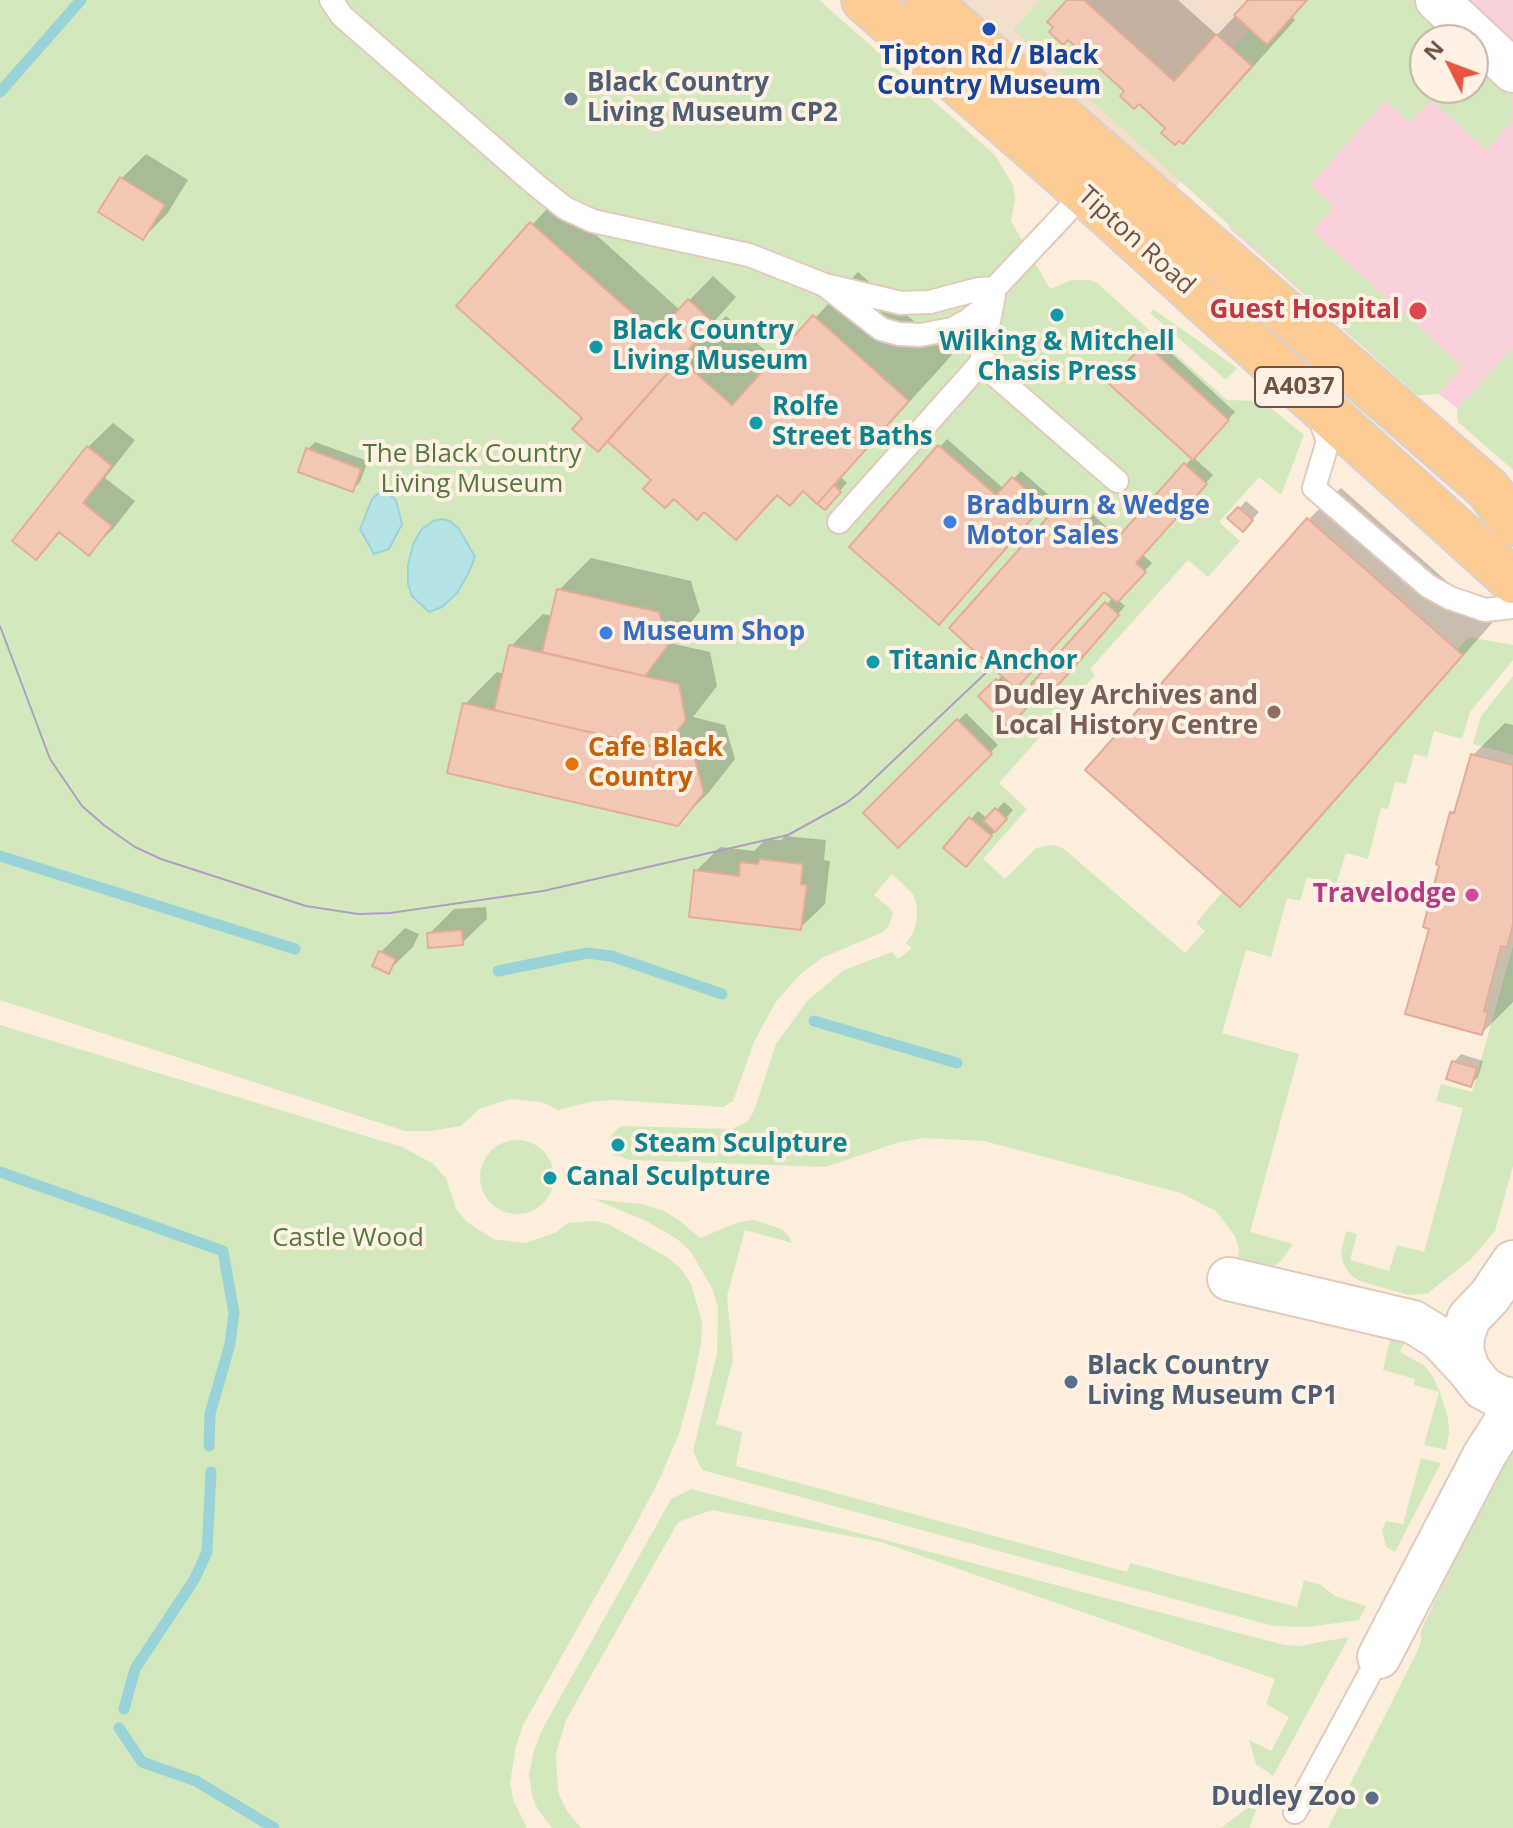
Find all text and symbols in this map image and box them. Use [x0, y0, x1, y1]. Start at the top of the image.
marker: Tipton Rd / Black Country Museum [980, 20, 998, 38]
north arrow [1409, 24, 1489, 104]
text: N [1416, 33, 1450, 66]
place label: Tipton Rd / Black Country Museum [877, 41, 1101, 102]
place label: Black Country Living Museum CP2 [587, 68, 838, 130]
marker: Black Country Living Museum CP2 [562, 90, 580, 108]
street label: Tipton Road [1071, 180, 1201, 302]
place label: Guest Hospital [1210, 295, 1400, 327]
marker: Guest Hospital [1407, 300, 1429, 322]
marker: Wilking & Mitchell Chasis Press [1048, 306, 1066, 324]
place label: Black Country Living Museum [612, 316, 808, 378]
place label: Wilking & Mitchell Chasis Press [939, 327, 1175, 388]
marker: Black Country Living Museum [587, 338, 605, 356]
road number: A4037 [1255, 367, 1343, 407]
place label: Rolfe Street Baths [772, 392, 933, 454]
marker: Rolfe Street Baths [747, 414, 765, 432]
park label: The Black Country Living Museum [362, 439, 582, 500]
place label: Bradburn & Wedge Motor Sales [966, 491, 1210, 552]
marker: Bradburn & Wedge Motor Sales [941, 513, 959, 531]
place label: Museum Shop [622, 617, 805, 649]
marker: Museum Shop [597, 624, 615, 642]
place label: Titanic Anchor [889, 646, 1078, 678]
marker: Titanic Anchor [864, 653, 882, 671]
place label: Dudley Archives and Local History Centre [993, 681, 1258, 742]
marker: Dudley Archives and Local History Centre [1265, 703, 1283, 721]
place label: Cafe Black Country [588, 733, 723, 794]
marker: Cafe Black Country [563, 755, 581, 773]
place label: Travelodge [1313, 879, 1456, 911]
marker: Travelodge [1463, 886, 1481, 904]
place label: Steam Sculpture [634, 1129, 848, 1161]
marker: Steam Sculpture [609, 1136, 627, 1154]
place label: Canal Sculpture [566, 1162, 770, 1194]
marker: Canal Sculpture [541, 1169, 559, 1187]
park label: Castle Wood [272, 1223, 424, 1255]
place label: Black Country Living Museum CP1 [1087, 1351, 1338, 1412]
marker: Black Country Living Museum CP1 [1062, 1373, 1080, 1391]
place label: Dudley Zoo [1211, 1782, 1356, 1814]
marker: Dudley Zoo [1363, 1789, 1381, 1807]

